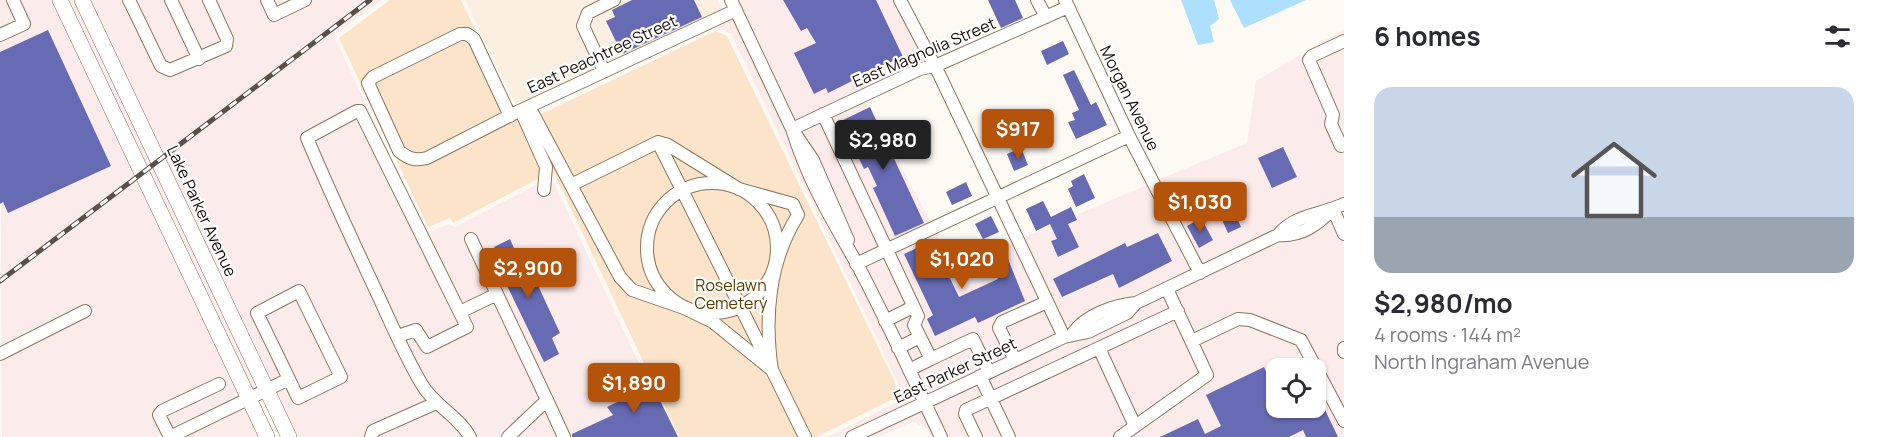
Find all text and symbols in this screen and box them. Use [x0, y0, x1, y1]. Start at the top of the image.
street label: East Peachtree Street [523, 10, 681, 98]
street label: East Magnolia Street [849, 12, 999, 92]
text: 6 homes [1374, 18, 1481, 54]
icon: filters [1821, 20, 1854, 53]
street label: Morgan Avenue [1095, 42, 1165, 154]
pin: $917 [982, 109, 1054, 160]
text: $917 [996, 115, 1040, 142]
pin: $2,980 [834, 120, 932, 171]
text: $2,980 [849, 126, 917, 153]
icon: home [1560, 126, 1668, 234]
street label: Lake Parker Avenue [162, 142, 242, 280]
pin: $1,030 [1151, 182, 1249, 233]
text: $1,030 [1168, 188, 1232, 215]
pin: $1,020 [913, 239, 1011, 290]
text: $1,020 [930, 245, 994, 272]
pin: $2,900 [479, 248, 577, 299]
text: $2,900 [493, 254, 563, 281]
park label: Roselawn Cemetery [695, 274, 768, 314]
text: $2,980/mo [1374, 285, 1513, 321]
text: 4 rooms · 144 m² [1374, 321, 1521, 348]
street label: East Parker Street [890, 332, 1020, 408]
text: North Ingraham Avenue [1374, 348, 1589, 375]
map controls [1266, 358, 1326, 418]
button: locate [1266, 358, 1326, 418]
pin: $1,890 [585, 363, 683, 414]
text: $1,890 [602, 369, 666, 396]

